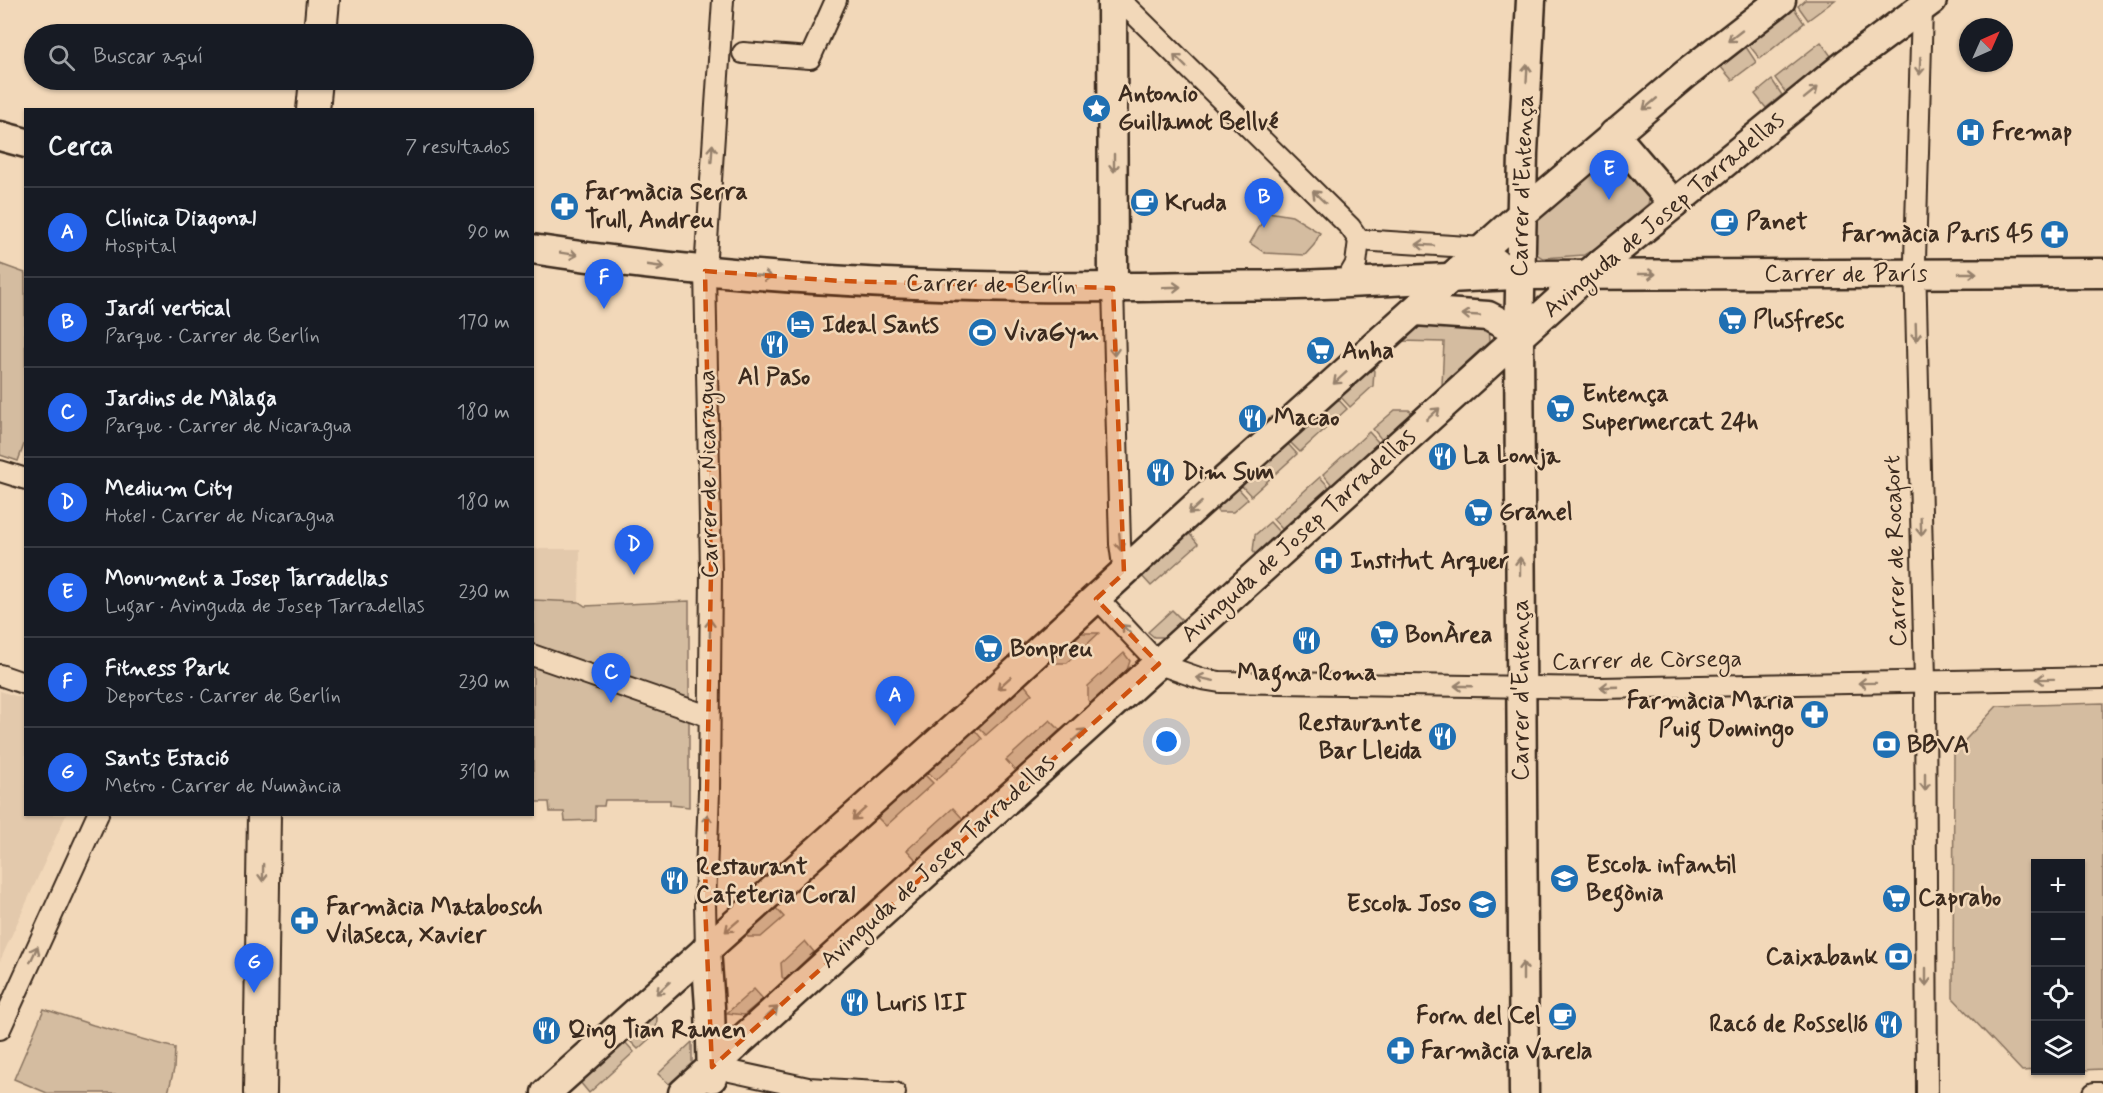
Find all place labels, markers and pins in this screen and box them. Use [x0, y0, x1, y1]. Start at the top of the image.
place label: Antonio Guillamot Bellvé [1118, 79, 1279, 138]
place icon: Antonio Guillamot Bellvé [1081, 92, 1113, 124]
hospital icon: Fremap [1955, 116, 1987, 148]
place label: Fremap [1992, 117, 2072, 148]
pin: E [1590, 150, 1628, 200]
place label: Farmàcia Serra Trull, Andreu [585, 177, 748, 236]
pin: B [1244, 178, 1284, 228]
cafe icon: Kruda [1128, 187, 1160, 219]
place label: Kruda [1165, 188, 1227, 219]
pharmacy icon: Farmàcia Serra Trull, Andreu [548, 190, 580, 222]
cafe icon: Panet [1709, 206, 1741, 238]
place label: Panet [1746, 207, 1808, 238]
pharmacy icon: Farmàcia Paris 45 [2038, 218, 2070, 250]
place label: Farmàcia Paris 45 [1841, 219, 2033, 250]
pin: F [584, 260, 624, 309]
supermarket icon: Plusfresc [1716, 304, 1748, 336]
place label: Plusfresc [1753, 305, 1844, 336]
hotel icon: Ideal Sants [785, 309, 817, 341]
place label: Ideal Sants [822, 310, 939, 341]
sports icon: VivaGym [967, 317, 999, 349]
place label: VivaGym [1004, 318, 1099, 349]
restaurant icon: Al Paso [758, 328, 790, 360]
supermarket icon: Anha [1305, 335, 1337, 367]
place label: Anha [1342, 336, 1394, 367]
place label: Al Paso [738, 362, 810, 393]
place label: Entença Supermercat 24h [1582, 379, 1759, 438]
supermarket icon: Entença Supermercat 24h [1545, 392, 1577, 424]
restaurant icon: Macao [1237, 402, 1269, 434]
place label: Macao [1274, 403, 1339, 434]
restaurant icon: La Lonja [1426, 440, 1458, 472]
place label: La Lonja [1463, 441, 1561, 472]
restaurant icon: Dim Sum [1145, 456, 1177, 488]
place label: Dim Sum [1182, 457, 1274, 488]
supermarket icon: Granel [1462, 496, 1494, 528]
place label: Granel [1499, 497, 1573, 528]
pin: D [614, 526, 654, 575]
hospital icon: Institut Arquer [1313, 545, 1345, 577]
place label: Institut Arquer [1350, 546, 1509, 577]
supermarket icon: BonÀrea [1368, 619, 1400, 651]
place label: BonÀrea [1405, 620, 1493, 651]
restaurant icon: Magna Roma [1291, 624, 1323, 656]
supermarket icon: Bonpreu [973, 633, 1005, 665]
place label: Bonpreu [1010, 634, 1093, 665]
pin: C [592, 654, 630, 703]
place label: Magna Roma [1237, 658, 1377, 692]
pin: A [876, 676, 914, 726]
place label: Farmàcia Maria Puig Domingo [1627, 686, 1794, 748]
pharmacy icon: Farmàcia Maria Puig Domingo [1799, 699, 1831, 731]
place label: Restaurante Bar Lleida [1299, 708, 1422, 767]
restaurant icon: Restaurante Bar Lleida [1427, 721, 1459, 753]
bank icon: BBVA [1870, 729, 1902, 761]
place label: BBVA [1907, 730, 1970, 761]
place label: Escola infantil Begònia [1586, 850, 1737, 912]
place label: Restaurant Cafeteria Coral [696, 852, 856, 911]
school or university icon: Escola infantil Begònia [1549, 863, 1581, 895]
restaurant icon: Restaurant Cafeteria Coral [659, 865, 691, 897]
supermarket icon: Caprabo [1881, 882, 1913, 914]
place label: Caprabo [1918, 883, 2001, 914]
school or university icon: Escola Joso [1466, 888, 1498, 920]
place label: Escola Joso [1346, 889, 1461, 920]
place label: Farmàcia Matabosch Vilaseca, Xavier [326, 892, 543, 951]
pharmacy icon: Farmàcia Matabosch Vilaseca, Xavier [289, 905, 321, 937]
bank icon: Caixabank [1883, 941, 1915, 973]
place label: Caixabank [1765, 942, 1878, 973]
pin: G [234, 944, 274, 993]
restaurant icon: Luris III [839, 987, 871, 1019]
place label: Luris III [876, 988, 967, 1019]
cafe icon: Forn del Cel [1546, 1000, 1578, 1032]
place label: Forn del Cel [1416, 1001, 1541, 1032]
restaurant icon: Racó de Rosselló [1873, 1008, 1905, 1040]
place label: Racó de Rosselló [1709, 1009, 1868, 1040]
restaurant icon: Qing Tian Ramen [531, 1014, 563, 1046]
place label: Qing Tian Ramen [568, 1015, 746, 1049]
pharmacy icon: Farmàcia Varela [1384, 1035, 1416, 1067]
place label: Farmàcia Varela [1421, 1036, 1593, 1067]

